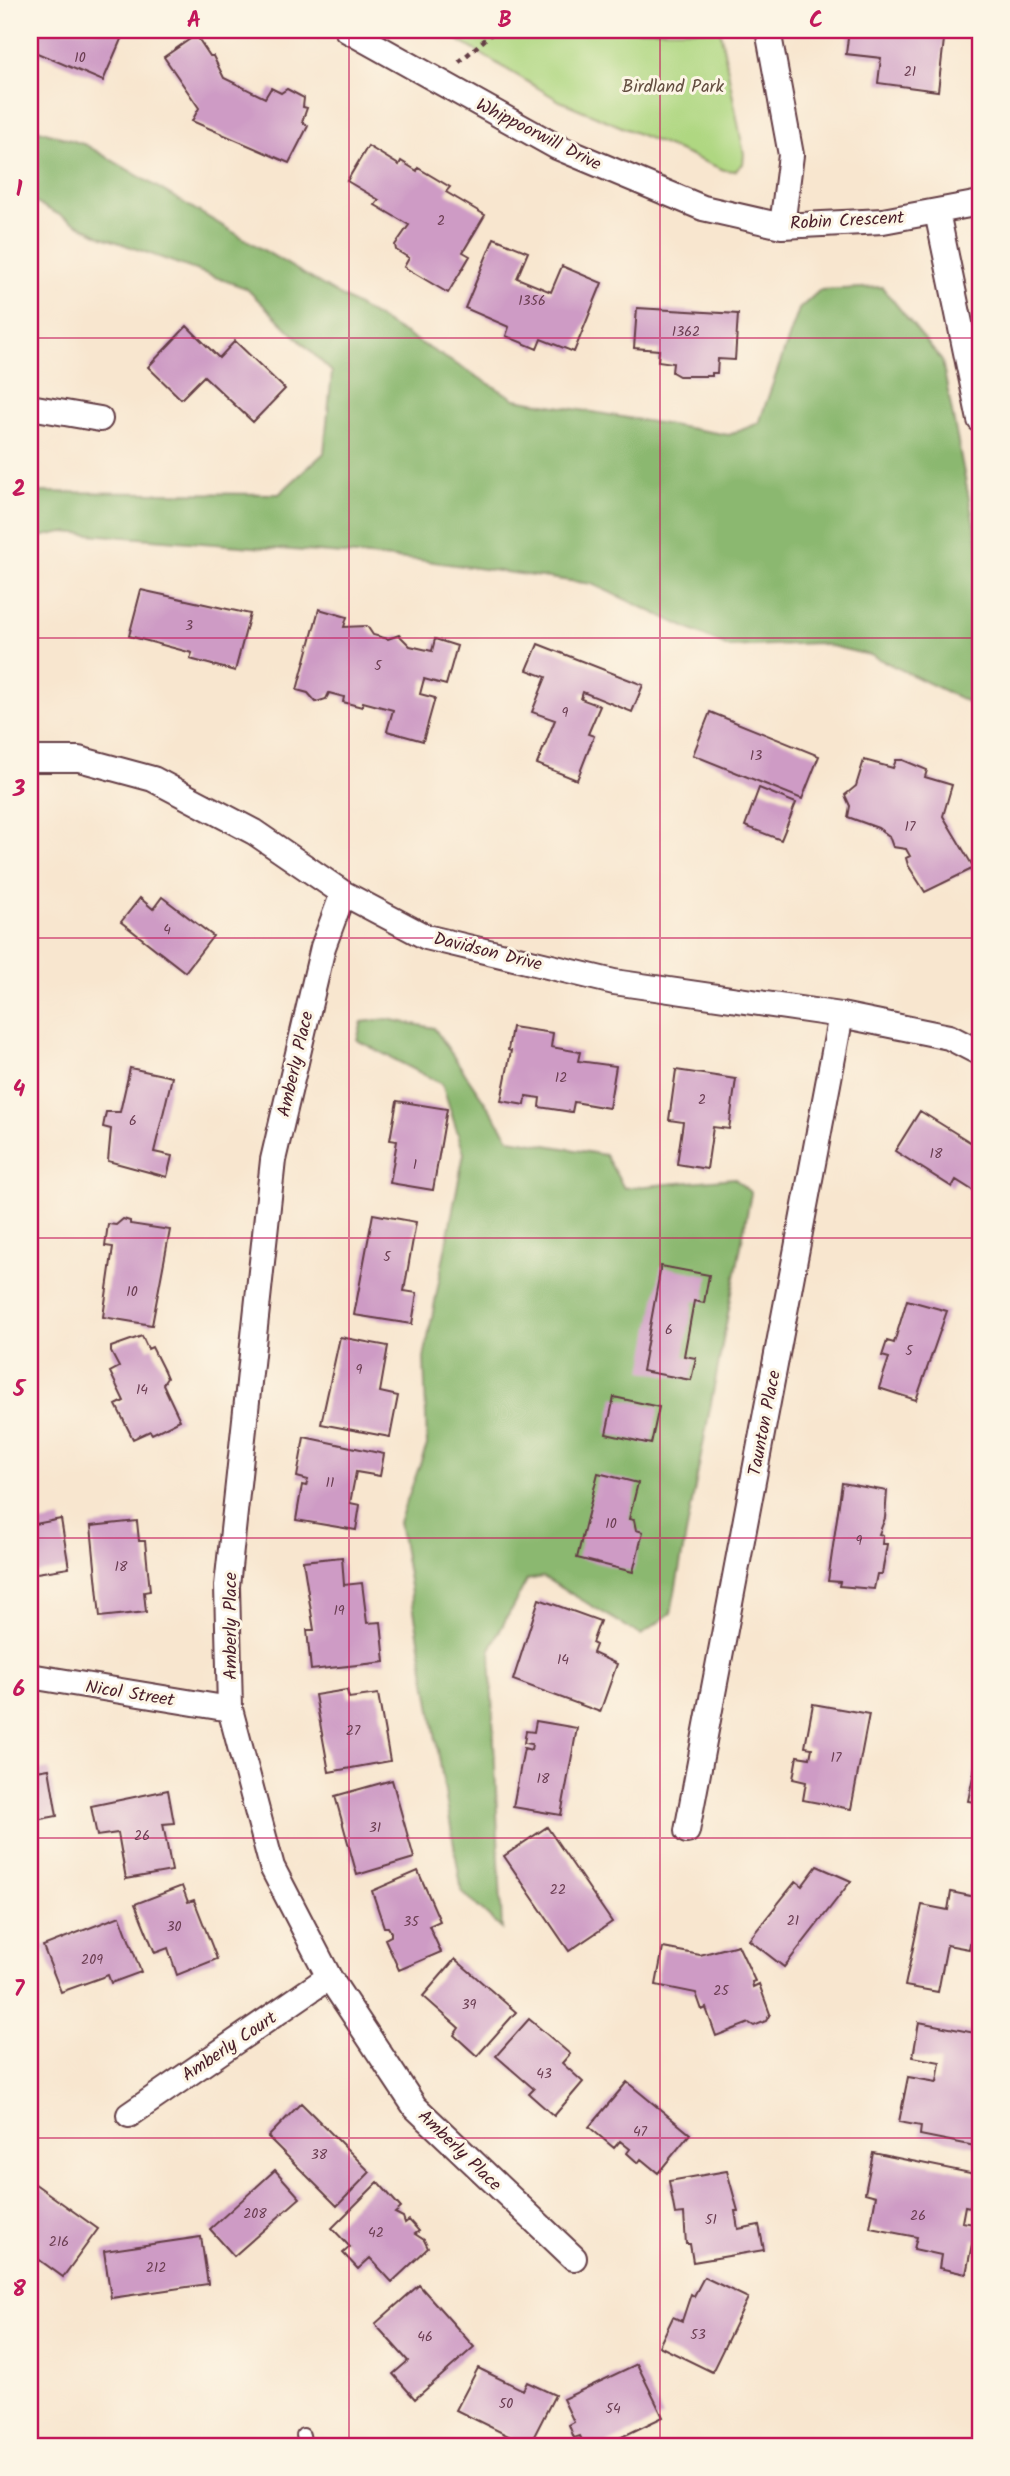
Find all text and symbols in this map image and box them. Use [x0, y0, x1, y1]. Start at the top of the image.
text: A [187, 3, 201, 39]
text: B [498, 3, 512, 39]
text: C [809, 3, 823, 39]
house number: 10 [74, 47, 86, 69]
house number: 21 [904, 61, 916, 83]
park label: Birdland Park [622, 73, 725, 102]
street label: Whippoorwill Drive [470, 91, 606, 179]
text: 1 [16, 172, 23, 208]
street label: Robin Crescent [789, 204, 906, 239]
house number: 2 [437, 210, 445, 232]
house number: 1356 [518, 290, 546, 312]
house number: 1362 [672, 321, 700, 343]
text: 2 [12, 472, 26, 508]
house number: 3 [185, 615, 193, 637]
house number: 5 [374, 655, 383, 677]
house number: 9 [562, 702, 569, 724]
house number: 13 [750, 745, 762, 767]
text: 3 [12, 772, 26, 808]
house number: 17 [905, 816, 916, 838]
house number: 4 [163, 919, 171, 941]
street label: Davidson Drive [430, 925, 545, 980]
street label: Amberly Place [270, 1009, 323, 1120]
house number: 12 [555, 1067, 567, 1089]
text: 4 [13, 1072, 26, 1108]
house number: 2 [698, 1089, 706, 1111]
house number: 6 [129, 1110, 137, 1132]
house number: 18 [930, 1143, 943, 1165]
house number: 1 [413, 1154, 417, 1176]
house number: 5 [383, 1246, 392, 1268]
house number: 10 [126, 1281, 138, 1303]
house number: 6 [665, 1319, 673, 1341]
house number: 5 [905, 1340, 914, 1362]
house number: 9 [356, 1359, 363, 1381]
street label: Taunton Place [741, 1368, 790, 1479]
text: 5 [12, 1372, 27, 1408]
house number: 14 [136, 1379, 148, 1401]
house number: 11 [326, 1472, 334, 1494]
house number: 10 [605, 1513, 617, 1535]
house number: 9 [856, 1530, 863, 1552]
house number: 18 [115, 1556, 128, 1578]
street label: Amberly Place [217, 1572, 246, 1680]
house number: 19 [333, 1600, 345, 1622]
house number: 14 [557, 1649, 569, 1671]
text: 6 [13, 1672, 25, 1708]
street label: Nicol Street [83, 1673, 177, 1716]
house number: 27 [346, 1720, 361, 1742]
house number: 17 [831, 1747, 842, 1769]
house number: 18 [537, 1768, 550, 1790]
house number: 31 [369, 1817, 381, 1839]
house number: 26 [134, 1825, 150, 1847]
house number: 22 [550, 1879, 566, 1901]
house number: 21 [787, 1910, 799, 1932]
house number: 35 [403, 1911, 420, 1933]
house number: 30 [167, 1916, 182, 1938]
house number: 209 [81, 1949, 103, 1971]
text: 7 [14, 1972, 26, 2008]
house number: 25 [713, 1980, 730, 2002]
house number: 39 [462, 1994, 477, 2016]
street label: Amberly Court [176, 2004, 284, 2090]
house number: 43 [536, 2063, 552, 2085]
street label: Amberly Place [410, 2103, 508, 2199]
house number: 47 [633, 2121, 648, 2143]
house number: 38 [311, 2144, 328, 2166]
house number: 208 [243, 2203, 267, 2225]
house number: 26 [910, 2205, 926, 2227]
house number: 51 [705, 2209, 717, 2231]
house number: 42 [368, 2222, 384, 2244]
house number: 216 [49, 2231, 69, 2253]
house number: 212 [146, 2257, 166, 2279]
text: 8 [12, 2272, 26, 2308]
house number: 53 [690, 2324, 706, 2346]
house number: 46 [417, 2326, 433, 2348]
house number: 50 [499, 2393, 513, 2415]
house number: 54 [605, 2398, 621, 2420]

